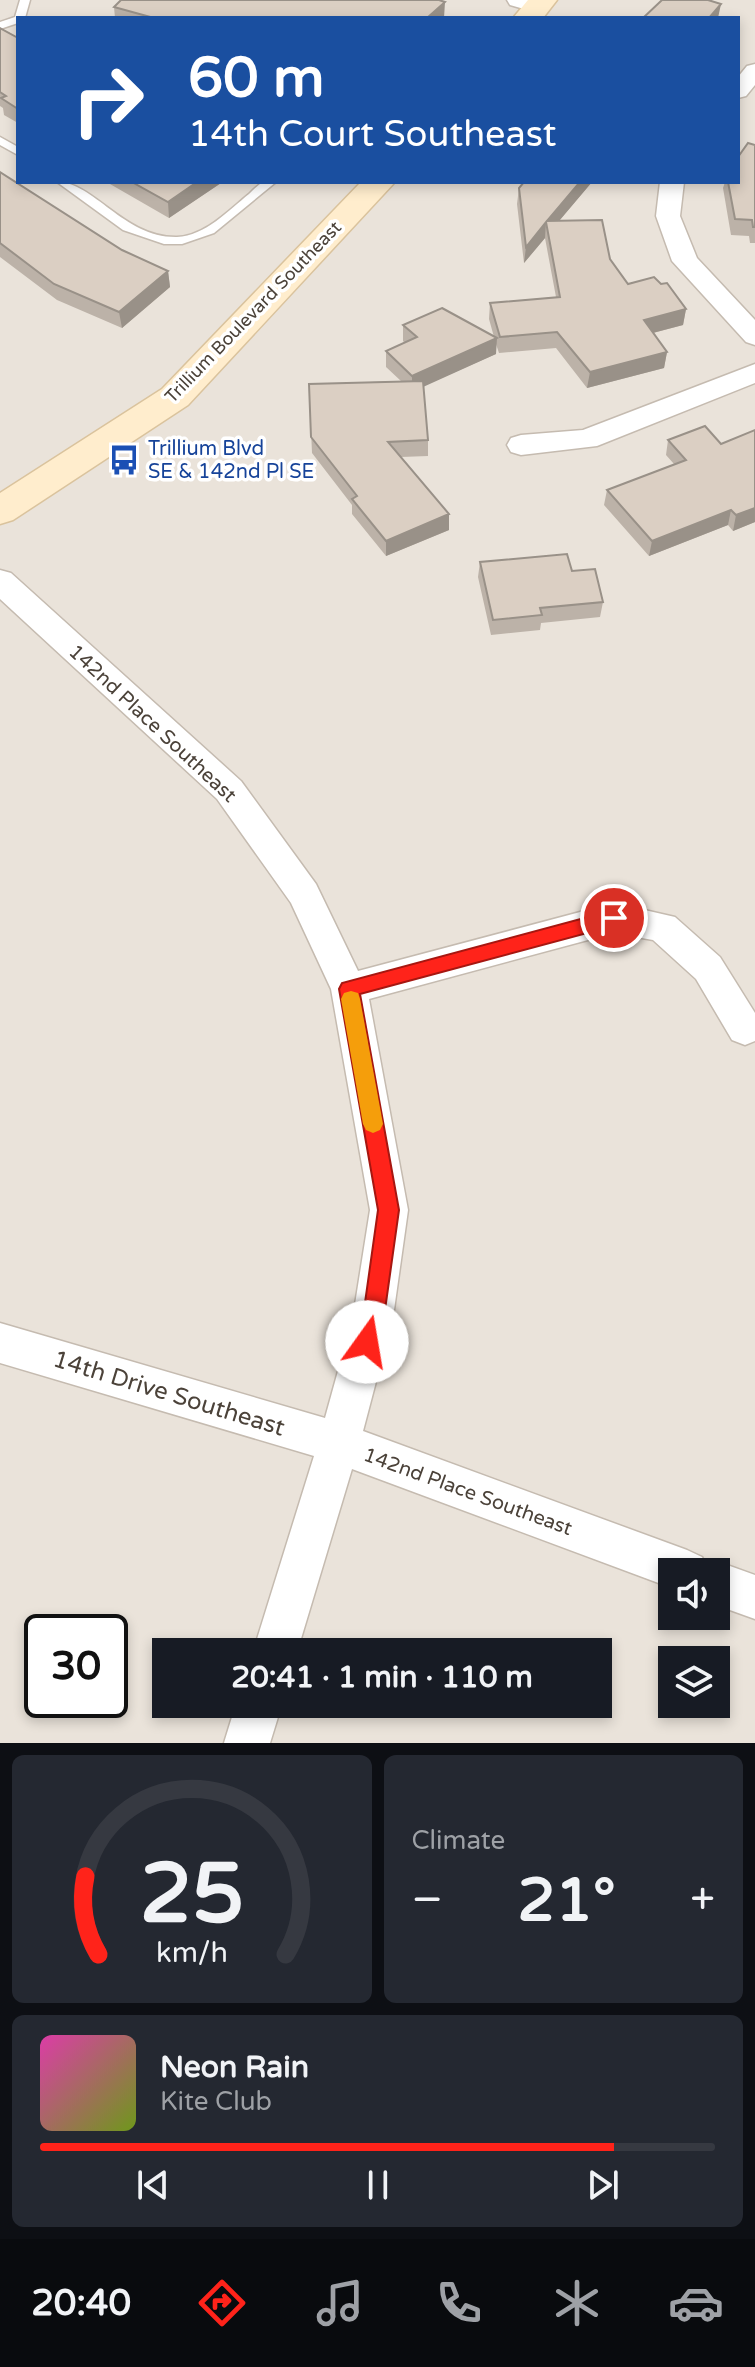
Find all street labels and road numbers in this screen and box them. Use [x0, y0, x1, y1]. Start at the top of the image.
street label: Trillium Boulevard Southeast [160, 216, 346, 408]
street label: 142nd Place Southeast [63, 640, 241, 808]
street label: 14th Drive Southeast [49, 1344, 288, 1443]
street label: 142nd Place Southeast [360, 1443, 576, 1541]

